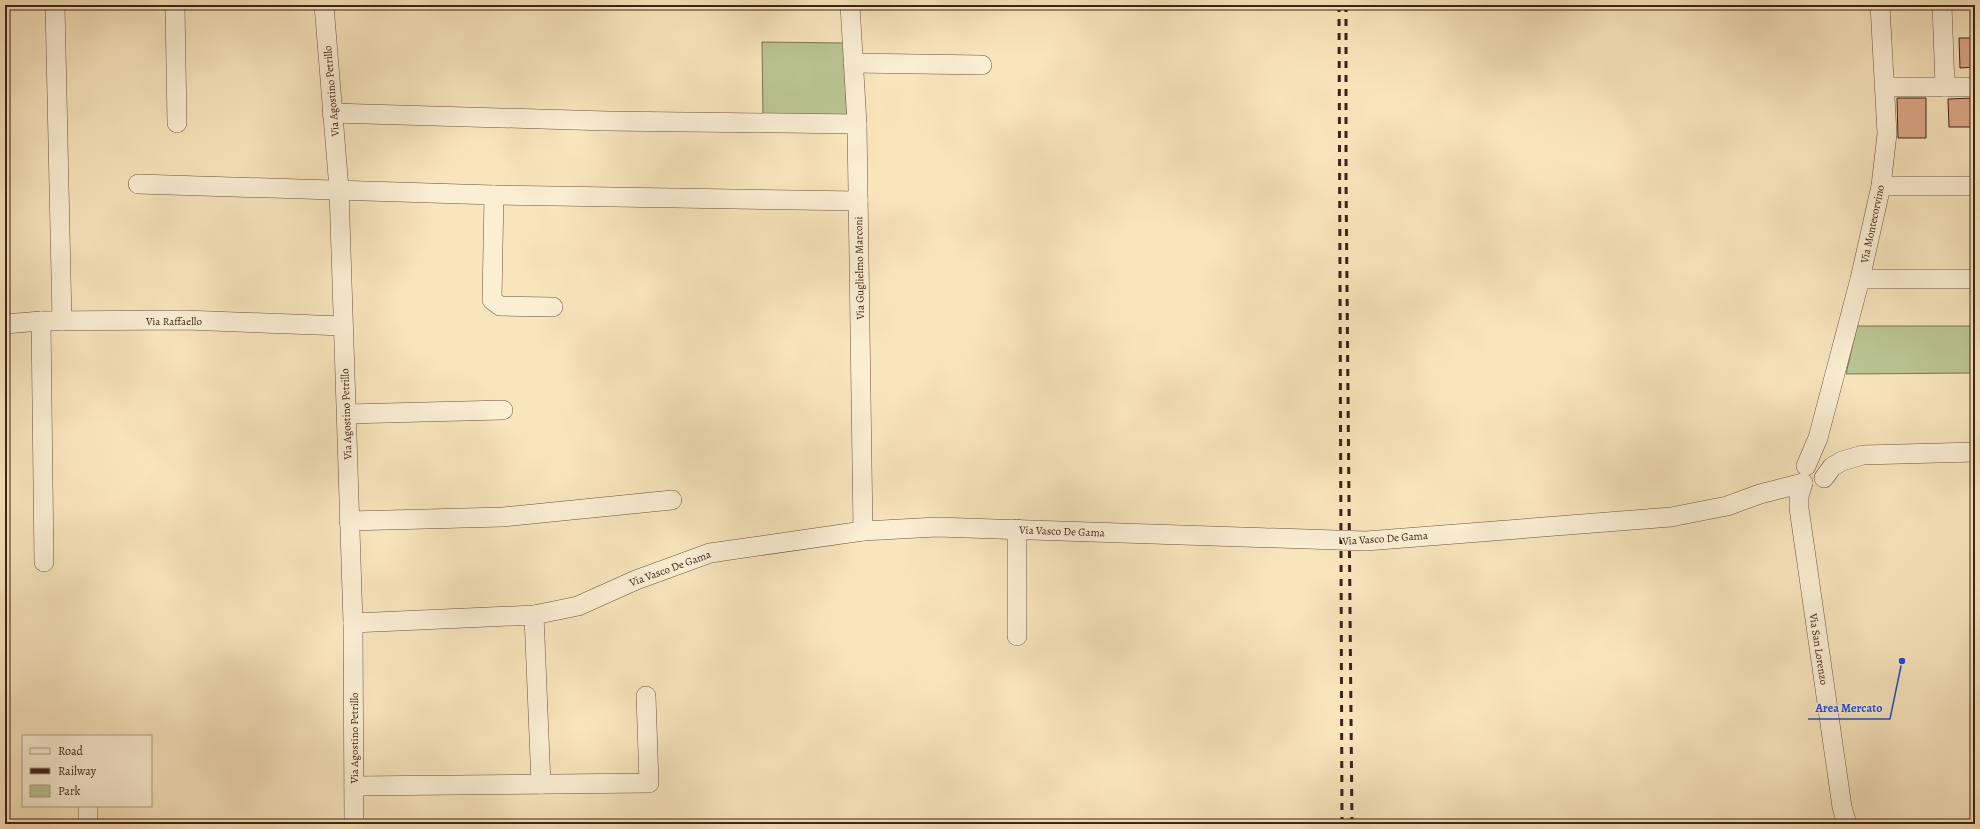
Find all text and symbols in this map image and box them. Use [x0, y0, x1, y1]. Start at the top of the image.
street label: Via Agostino Petrillo [320, 44, 343, 138]
street label: Via Montecorvino [1857, 183, 1888, 266]
street label: Via Guglielmo Marconi [851, 216, 868, 321]
street label: Via Raffaello [145, 314, 203, 329]
street label: Via Agostino Petrillo [337, 368, 356, 461]
street label: Via Vasco De Gama [1018, 522, 1106, 541]
street label: Via Vasco De Gama [1341, 528, 1429, 549]
street label: Via Vasco De Gama [626, 546, 714, 591]
street label: Via San Lorenzo [1805, 611, 1832, 686]
street label: Via Agostino Petrillo [347, 692, 362, 785]
callout: Area Mercato [1808, 695, 1890, 719]
text: Area Mercato [1815, 700, 1882, 716]
legend [22, 735, 152, 807]
text: Road [58, 743, 84, 759]
text: Railway [58, 763, 97, 779]
text: Park [58, 783, 81, 799]

